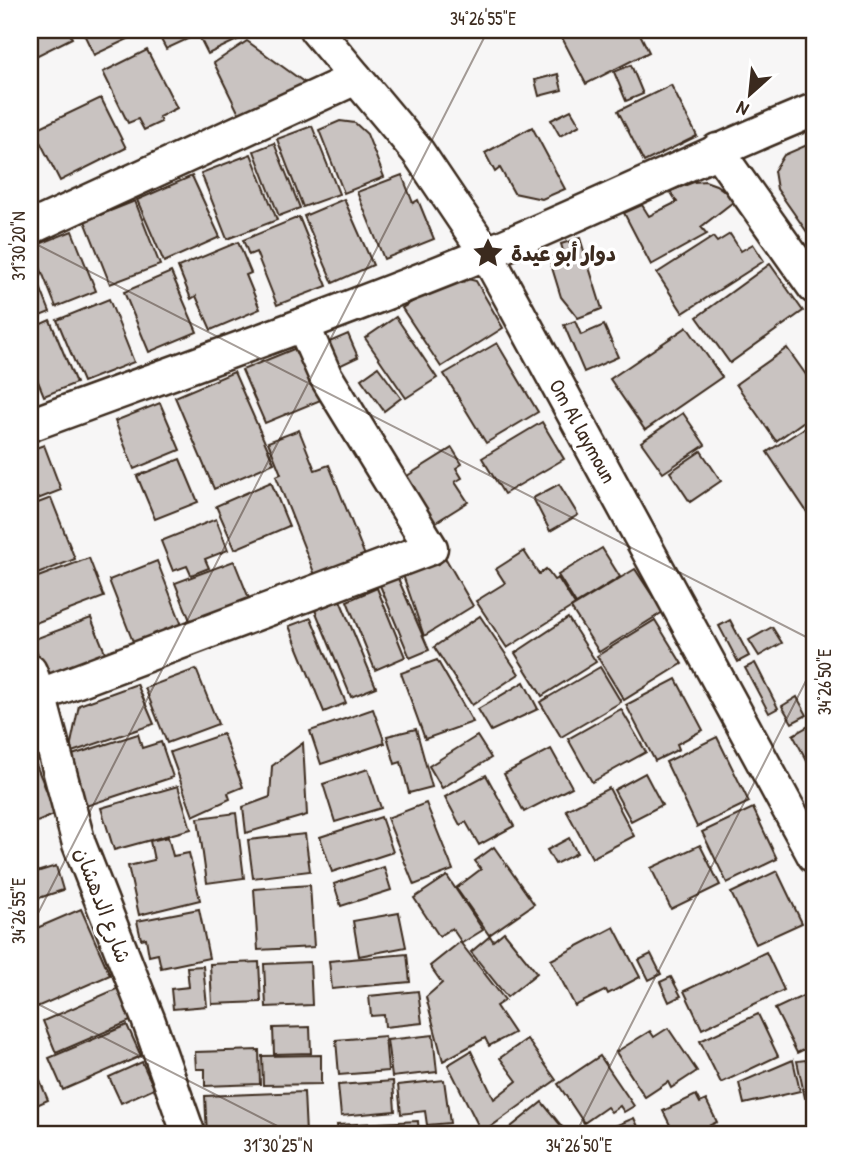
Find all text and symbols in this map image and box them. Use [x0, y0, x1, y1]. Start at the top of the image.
text: 34°26'55"E [450, 6, 516, 31]
north arrow [714, 60, 784, 130]
text: N [732, 95, 753, 123]
text: 31°30'20"N [6, 211, 31, 281]
place icon: دوار أبو عيدة [471, 236, 505, 270]
place label: دوار أبو عيدة [511, 239, 616, 268]
street label: Om Al laymoun [542, 374, 624, 488]
text: 34°26'50"E [812, 649, 837, 715]
street label: شارع الدهشان [67, 843, 138, 967]
text: 34°26'55"E [6, 878, 31, 944]
text: 31°30'25"N [244, 1133, 312, 1158]
text: 34°26'50"E [546, 1133, 612, 1158]

